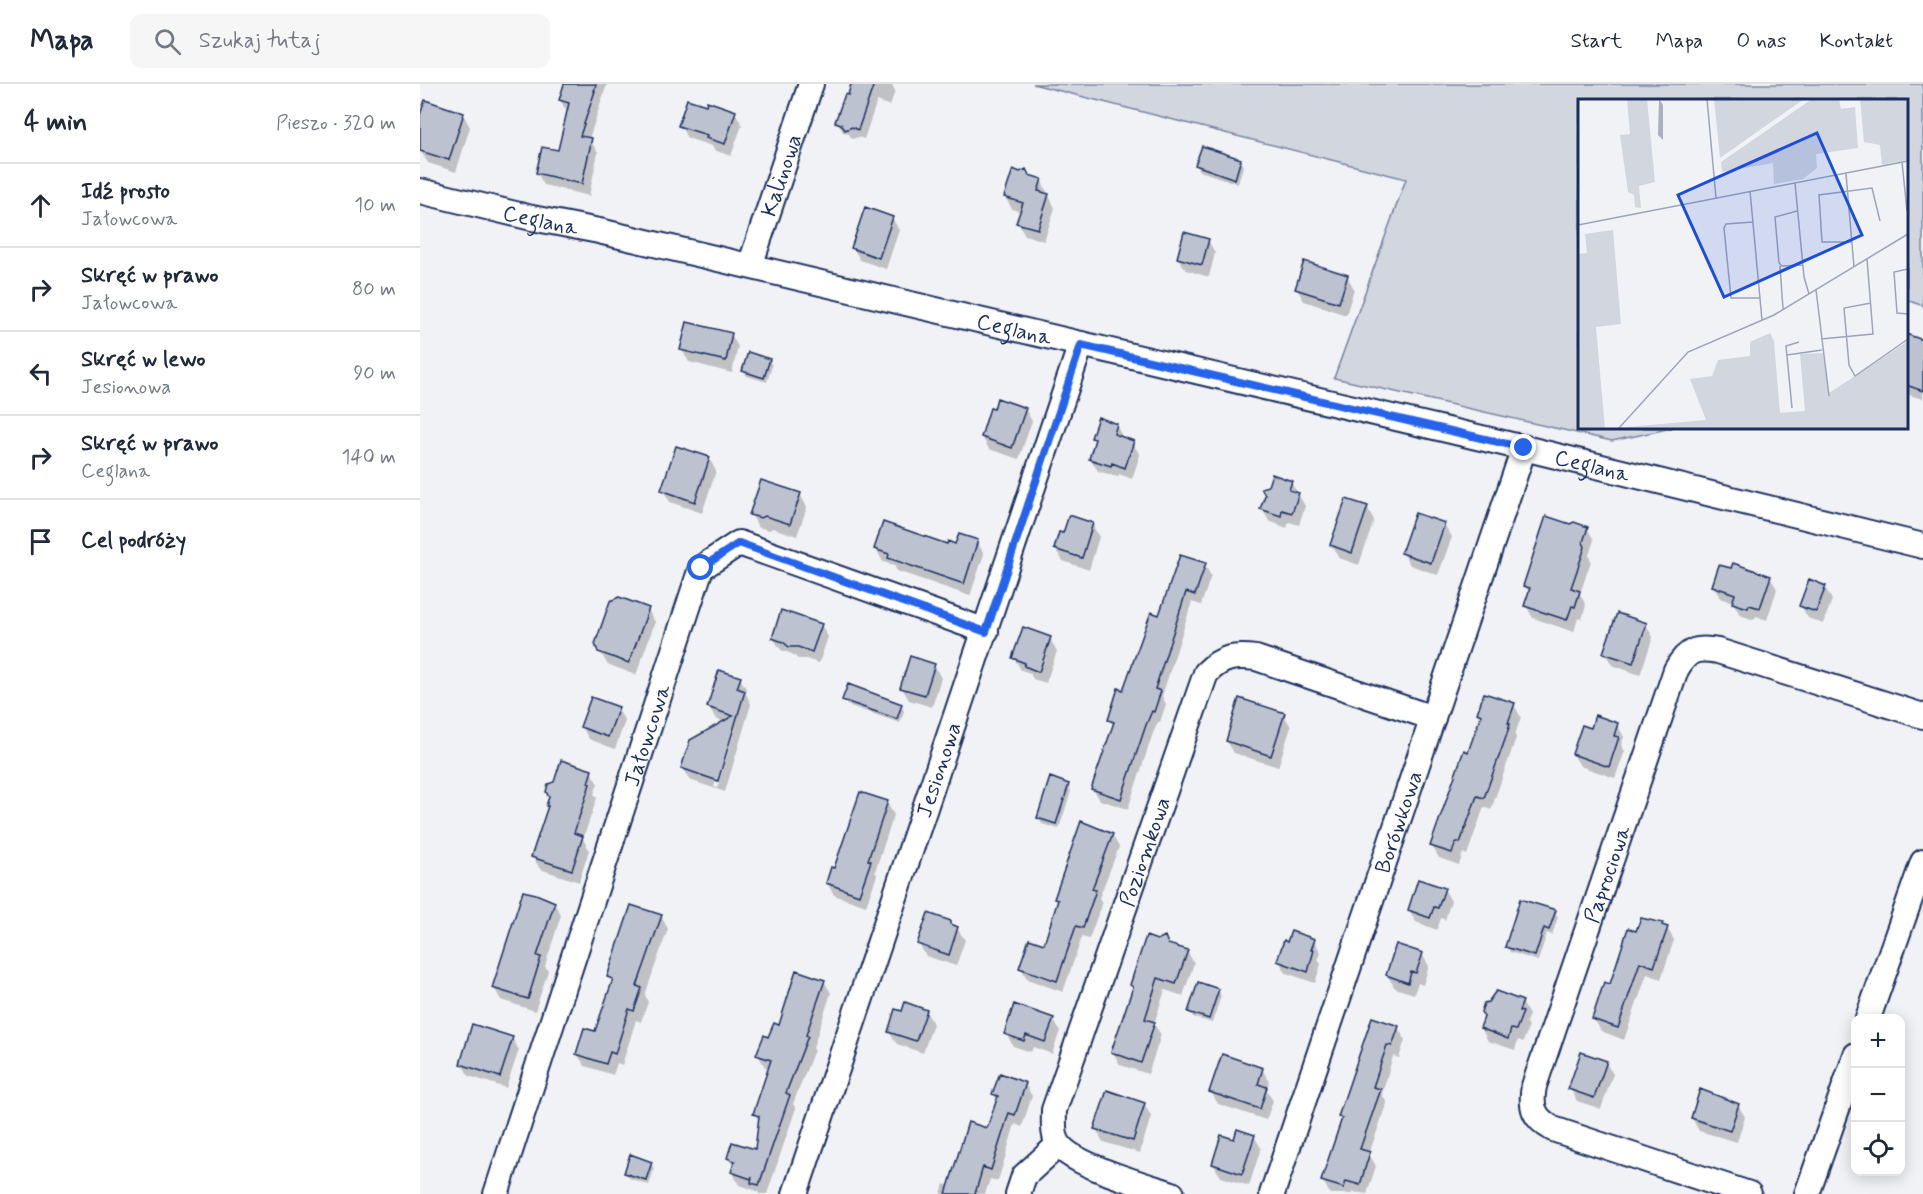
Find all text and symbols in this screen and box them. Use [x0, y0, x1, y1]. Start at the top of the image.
search box [130, 14, 550, 68]
text: Mapa [30, 23, 94, 60]
icon: search [151, 25, 184, 58]
text: Szukaj tutaj [199, 27, 320, 55]
text: Start [1570, 27, 1622, 55]
text: Mapa [1655, 27, 1703, 55]
text: O nas [1736, 27, 1786, 55]
text: Kontakt [1819, 27, 1893, 55]
inset map [1578, 99, 1908, 429]
text: 4 min [24, 106, 87, 140]
text: Pieszo · 320 m [276, 110, 396, 137]
street label: Kalinowa [756, 131, 809, 221]
text: Idź prosto [81, 178, 170, 206]
icon: ahead [24, 189, 57, 222]
text: 10 m [354, 192, 396, 219]
street label: Ceglana [500, 199, 581, 243]
text: Jałowcowa [81, 206, 177, 233]
text: Skręć w prawo [81, 262, 218, 290]
icon: right [24, 273, 57, 306]
text: 80 m [352, 276, 396, 303]
text: Jałowcowa [81, 290, 177, 317]
street label: Ceglana [974, 308, 1055, 353]
text: Skręć w lewo [81, 346, 206, 374]
icon: left [24, 357, 57, 390]
text: 90 m [353, 360, 396, 387]
text: Jesionowa [81, 374, 171, 401]
text: Skręć w prawo [81, 430, 218, 458]
route end [1510, 434, 1536, 460]
icon: right [24, 441, 57, 474]
text: 140 m [342, 444, 396, 471]
street label: Ceglana [1552, 444, 1633, 490]
text: Ceglana [81, 458, 150, 485]
icon: arrive [24, 525, 57, 558]
text: Cel podróży [81, 527, 186, 555]
route start [687, 554, 713, 580]
street label: Jałowcowa [618, 680, 678, 790]
street label: Jesionowa [911, 719, 969, 821]
street label: Borówkowa [1369, 767, 1430, 877]
street label: Poziomkowa [1114, 793, 1178, 911]
street label: Paprociowa [1579, 821, 1638, 927]
map controls [1851, 1014, 1905, 1176]
button: + [1851, 1014, 1905, 1068]
button: − [1851, 1068, 1905, 1122]
button: locate [1851, 1122, 1905, 1176]

